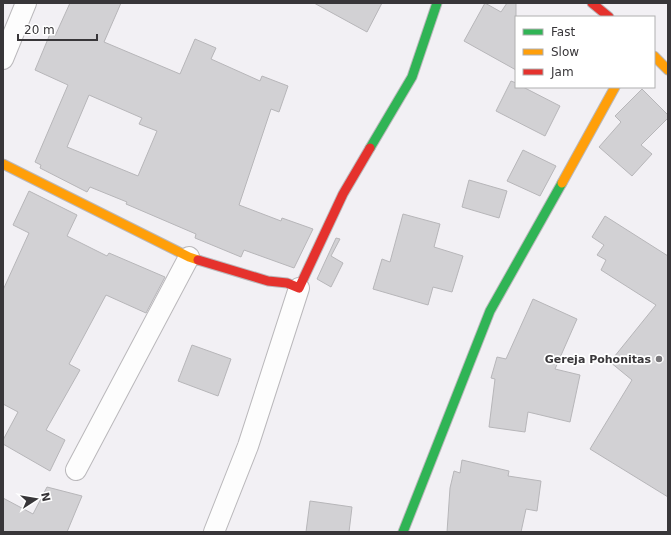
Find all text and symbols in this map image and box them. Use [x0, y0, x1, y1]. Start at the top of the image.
scale bar [18, 16, 97, 42]
legend [515, 16, 655, 88]
text: 20 m [24, 23, 55, 37]
text: Fast [551, 25, 575, 39]
text: Slow [551, 45, 579, 59]
text: Jam [550, 65, 574, 79]
place label: Gereja Pohonitas [545, 353, 651, 366]
marker: Gereja Pohonitas [654, 354, 664, 364]
north arrow [16, 479, 56, 519]
text: N [38, 491, 53, 503]

